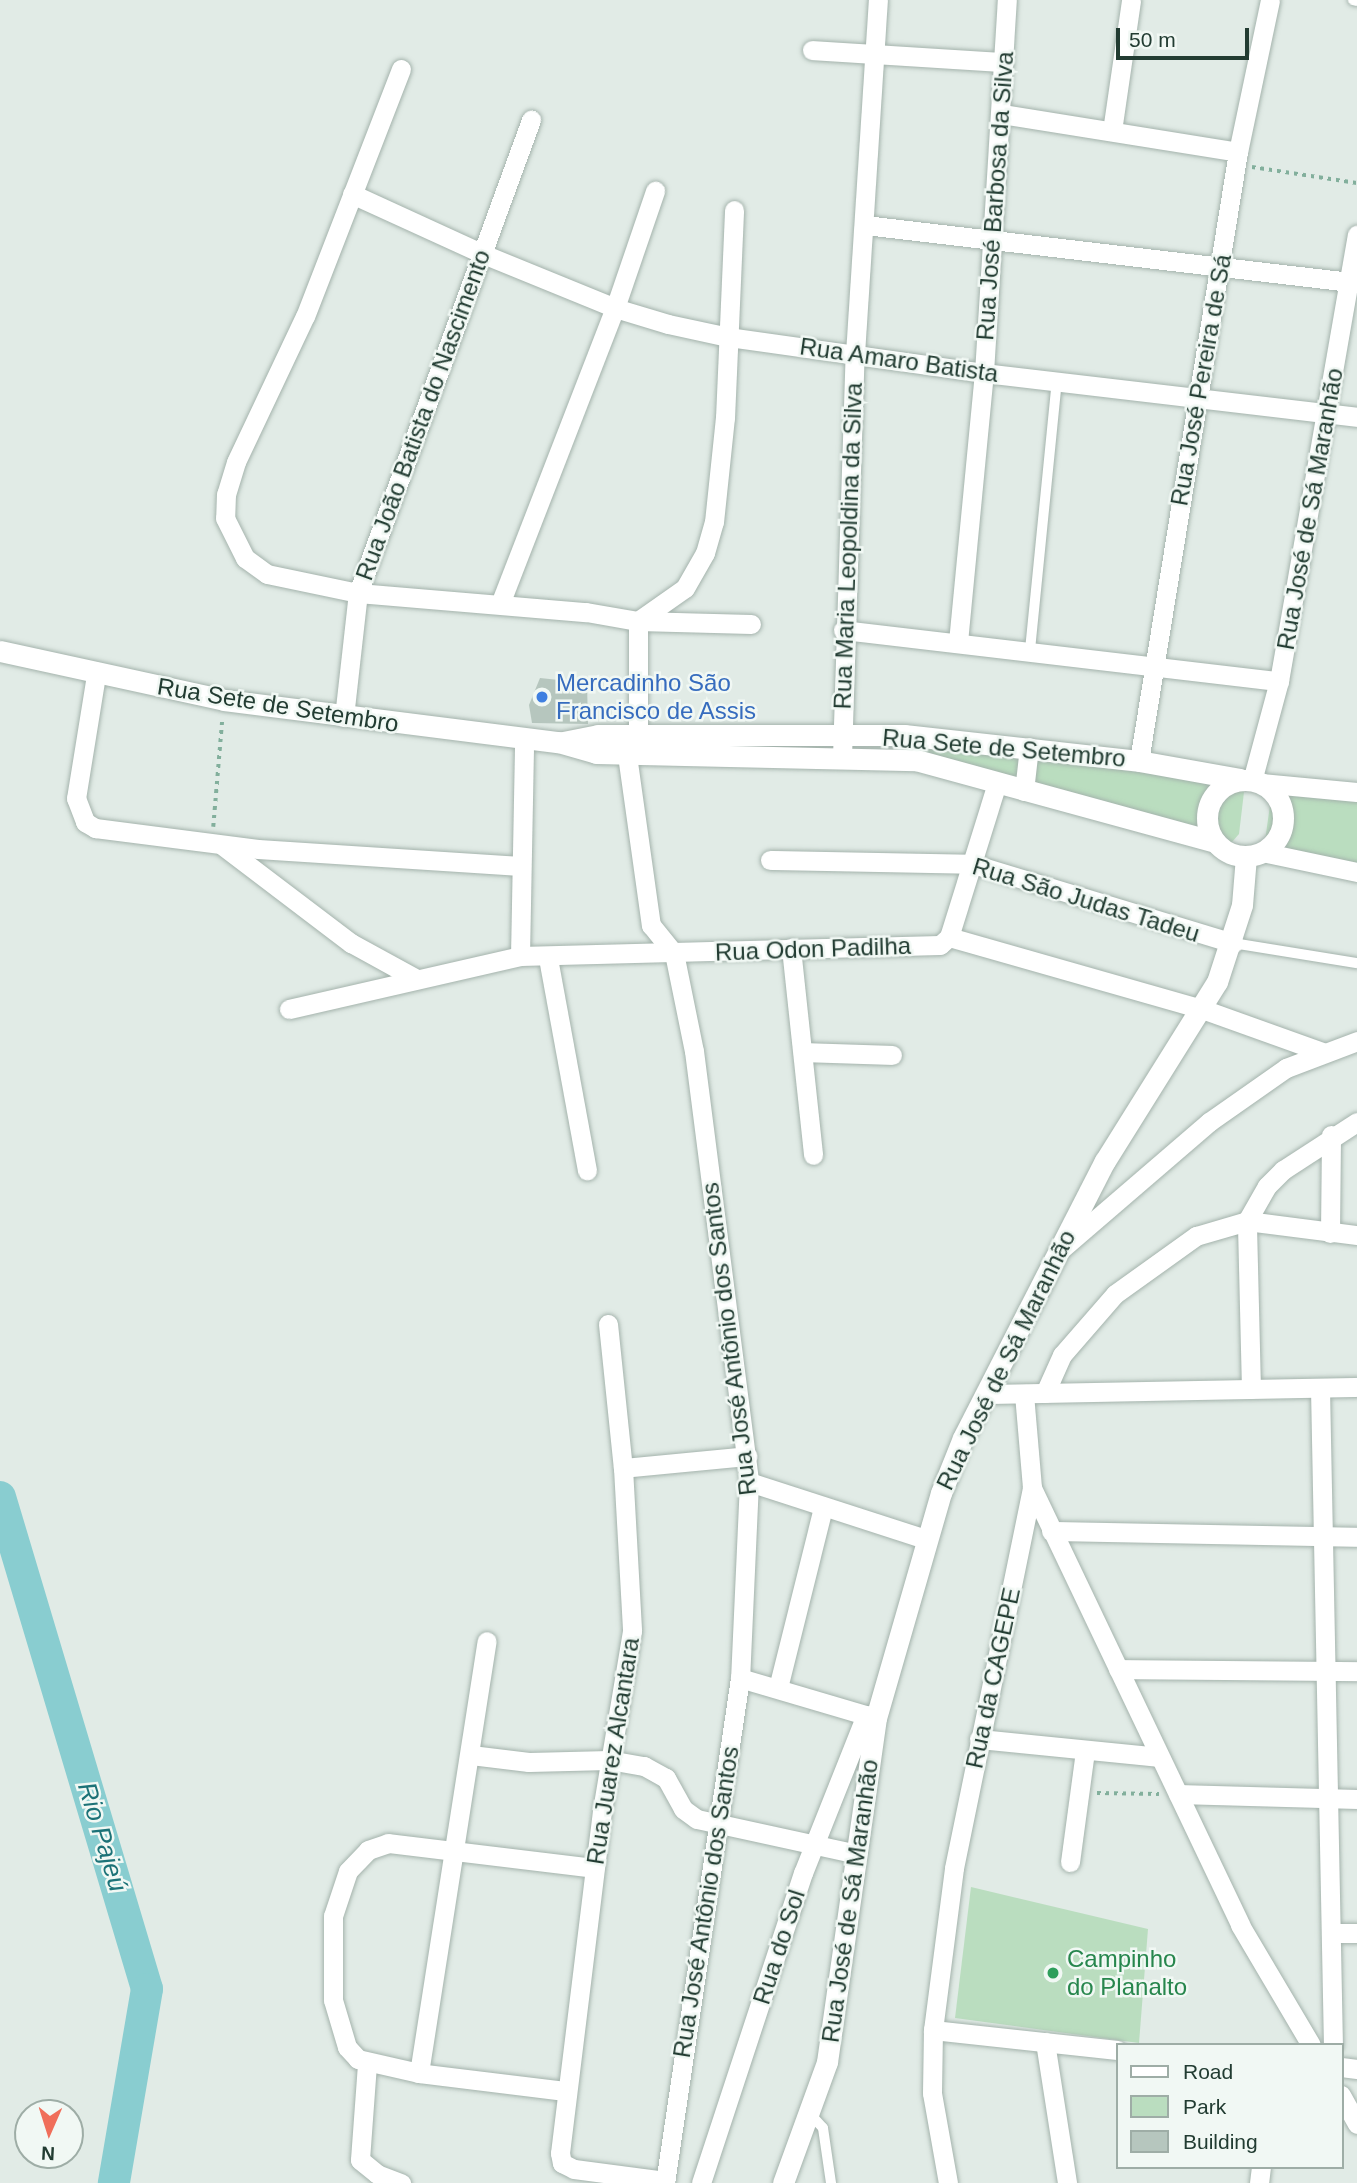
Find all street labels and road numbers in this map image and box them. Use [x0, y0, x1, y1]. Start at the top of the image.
street label: Rua José Barbosa da Silva [971, 51, 1019, 341]
street label: Rua João Batista do Nascimento [350, 246, 496, 584]
street label: Rua José Pereira de Sá [1165, 252, 1237, 508]
street label: Rua Amaro Batista [797, 332, 1001, 388]
street label: Rua José de Sá Maranhão [1271, 366, 1349, 652]
street label: Rua Maria Leopoldina da Silva [828, 382, 868, 710]
street label: Rua Sete de Setembro [155, 672, 401, 738]
street label: Rua Sete de Setembro [881, 723, 1127, 773]
street label: Rua São Judas Tadeu [969, 852, 1203, 948]
street label: Rua Odon Padilha [714, 931, 912, 967]
street label: Rua José Antônio dos Santos [695, 1180, 763, 1498]
street label: Rua José de Sá Maranhão [930, 1225, 1082, 1495]
street label: Rua da CAGEPE [960, 1585, 1026, 1771]
street label: Rua Juarez Alcantara [581, 1635, 645, 1867]
street label: Rua José Antônio dos Santos [667, 1744, 745, 2060]
street label: Rua José de Sá Maranhão [816, 1758, 884, 2044]
street label: Rua do Sol [747, 1886, 811, 2008]

